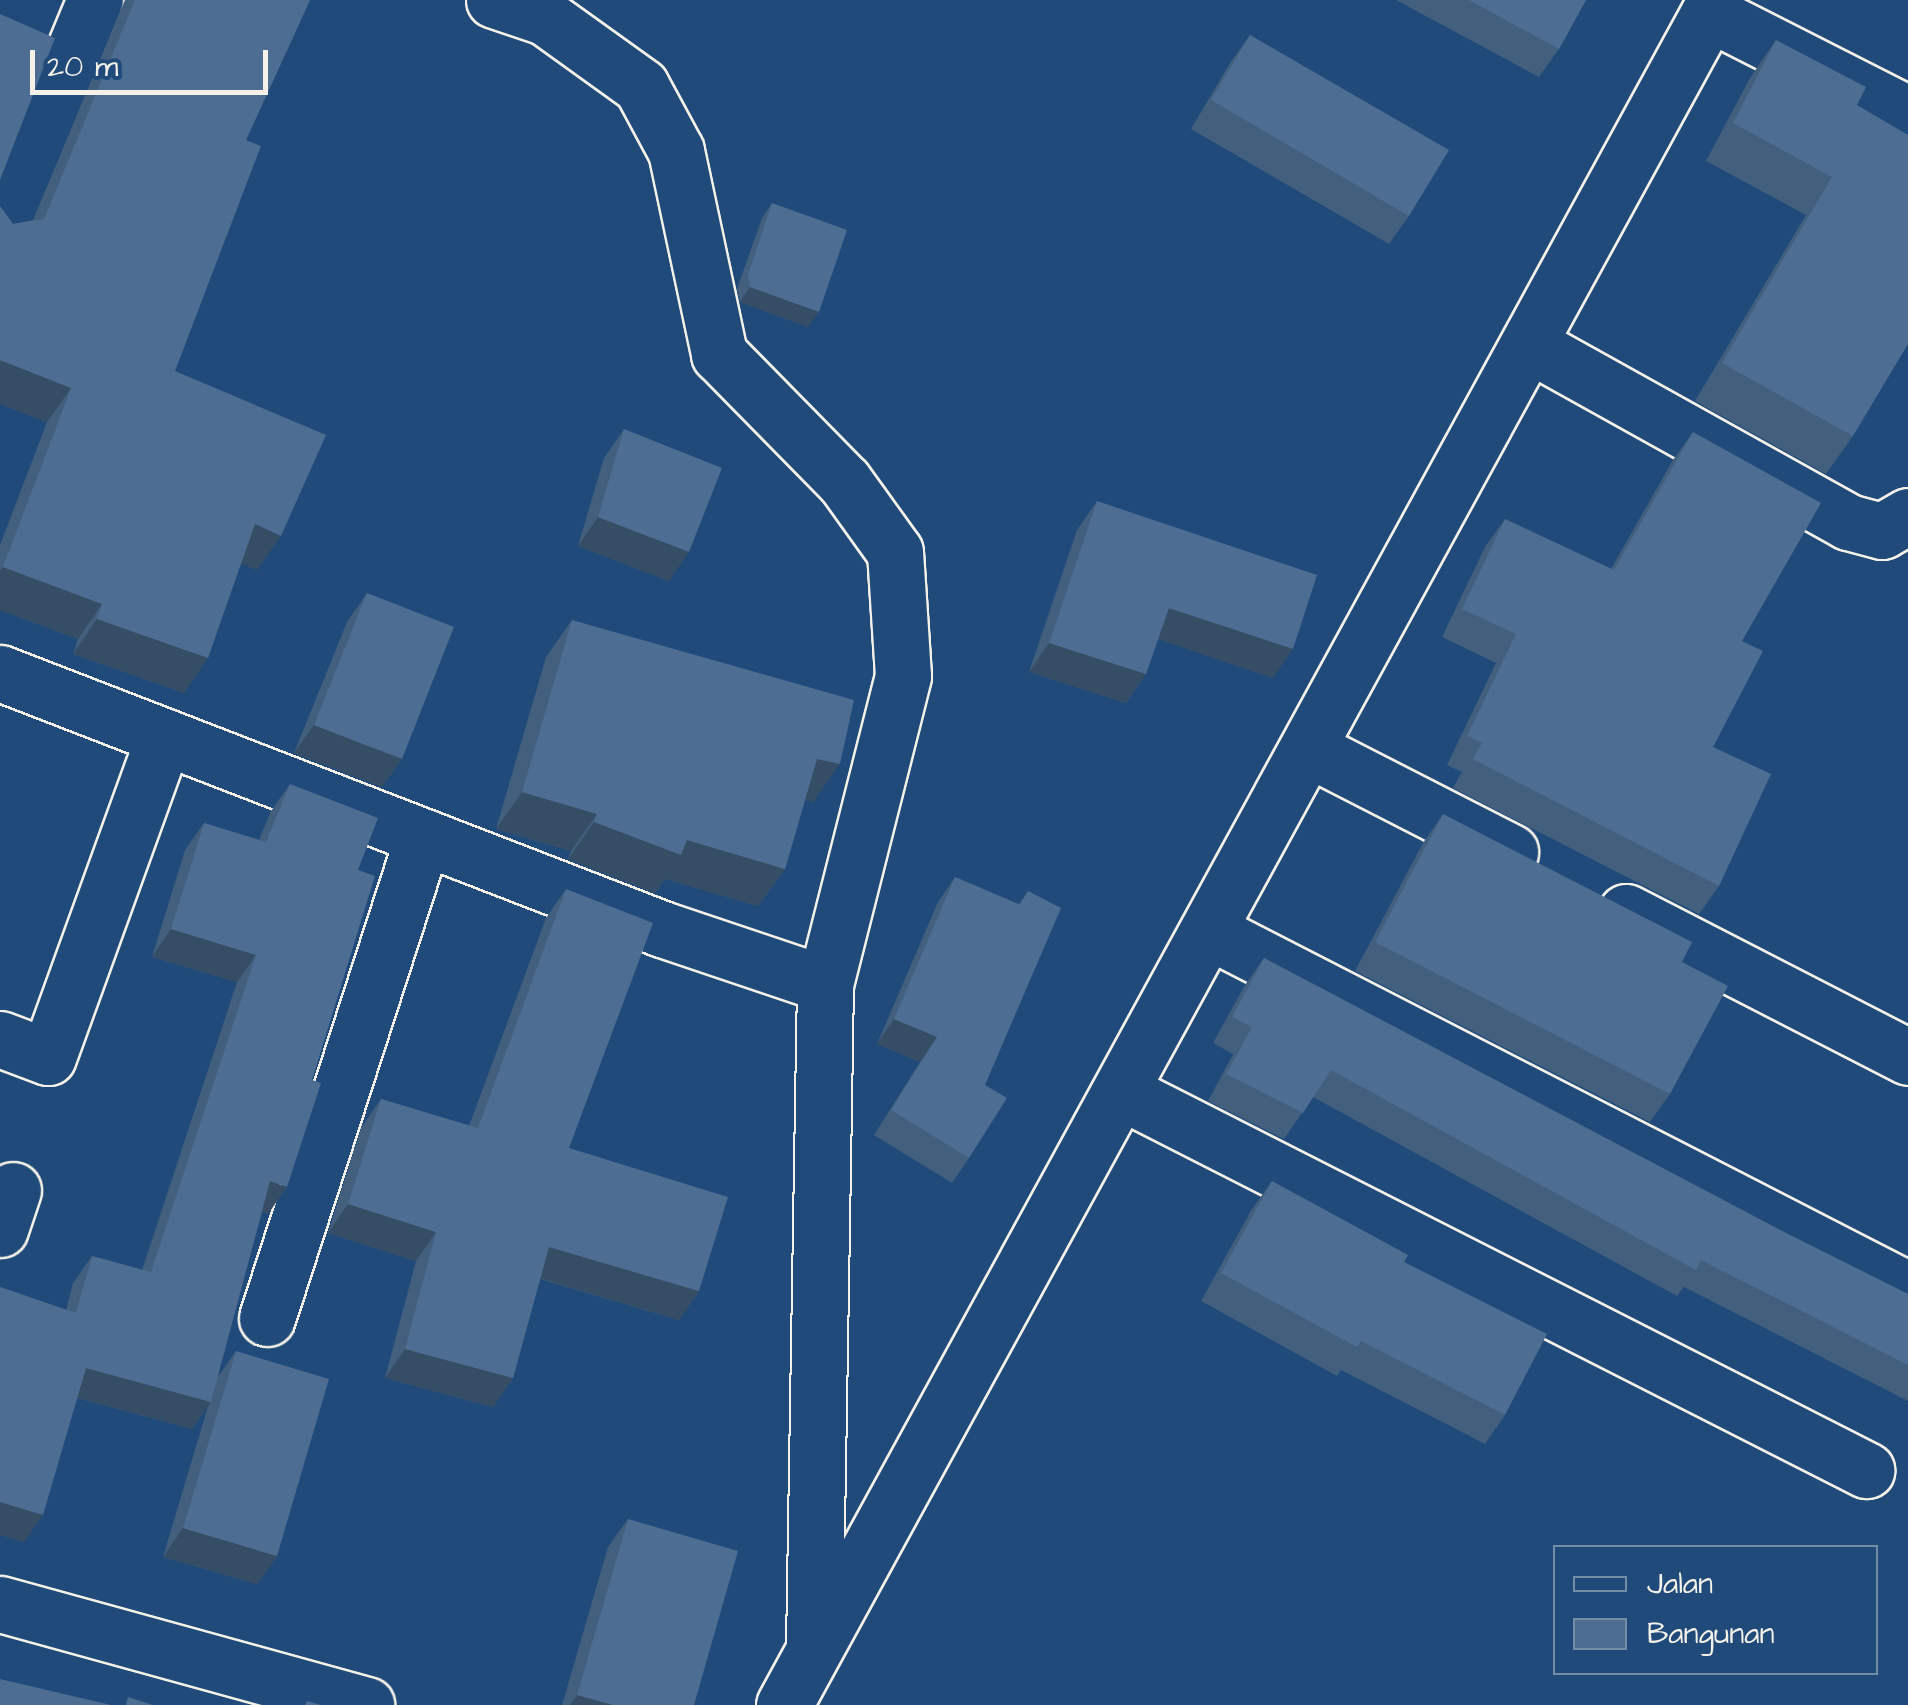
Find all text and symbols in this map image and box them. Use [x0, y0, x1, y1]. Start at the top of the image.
scale bar [35, 30, 272, 92]
text: 20 m [47, 46, 118, 88]
legend [1553, 1545, 1878, 1675]
text: Jalan [1647, 1563, 1713, 1605]
text: Bangunan [1647, 1613, 1775, 1655]

